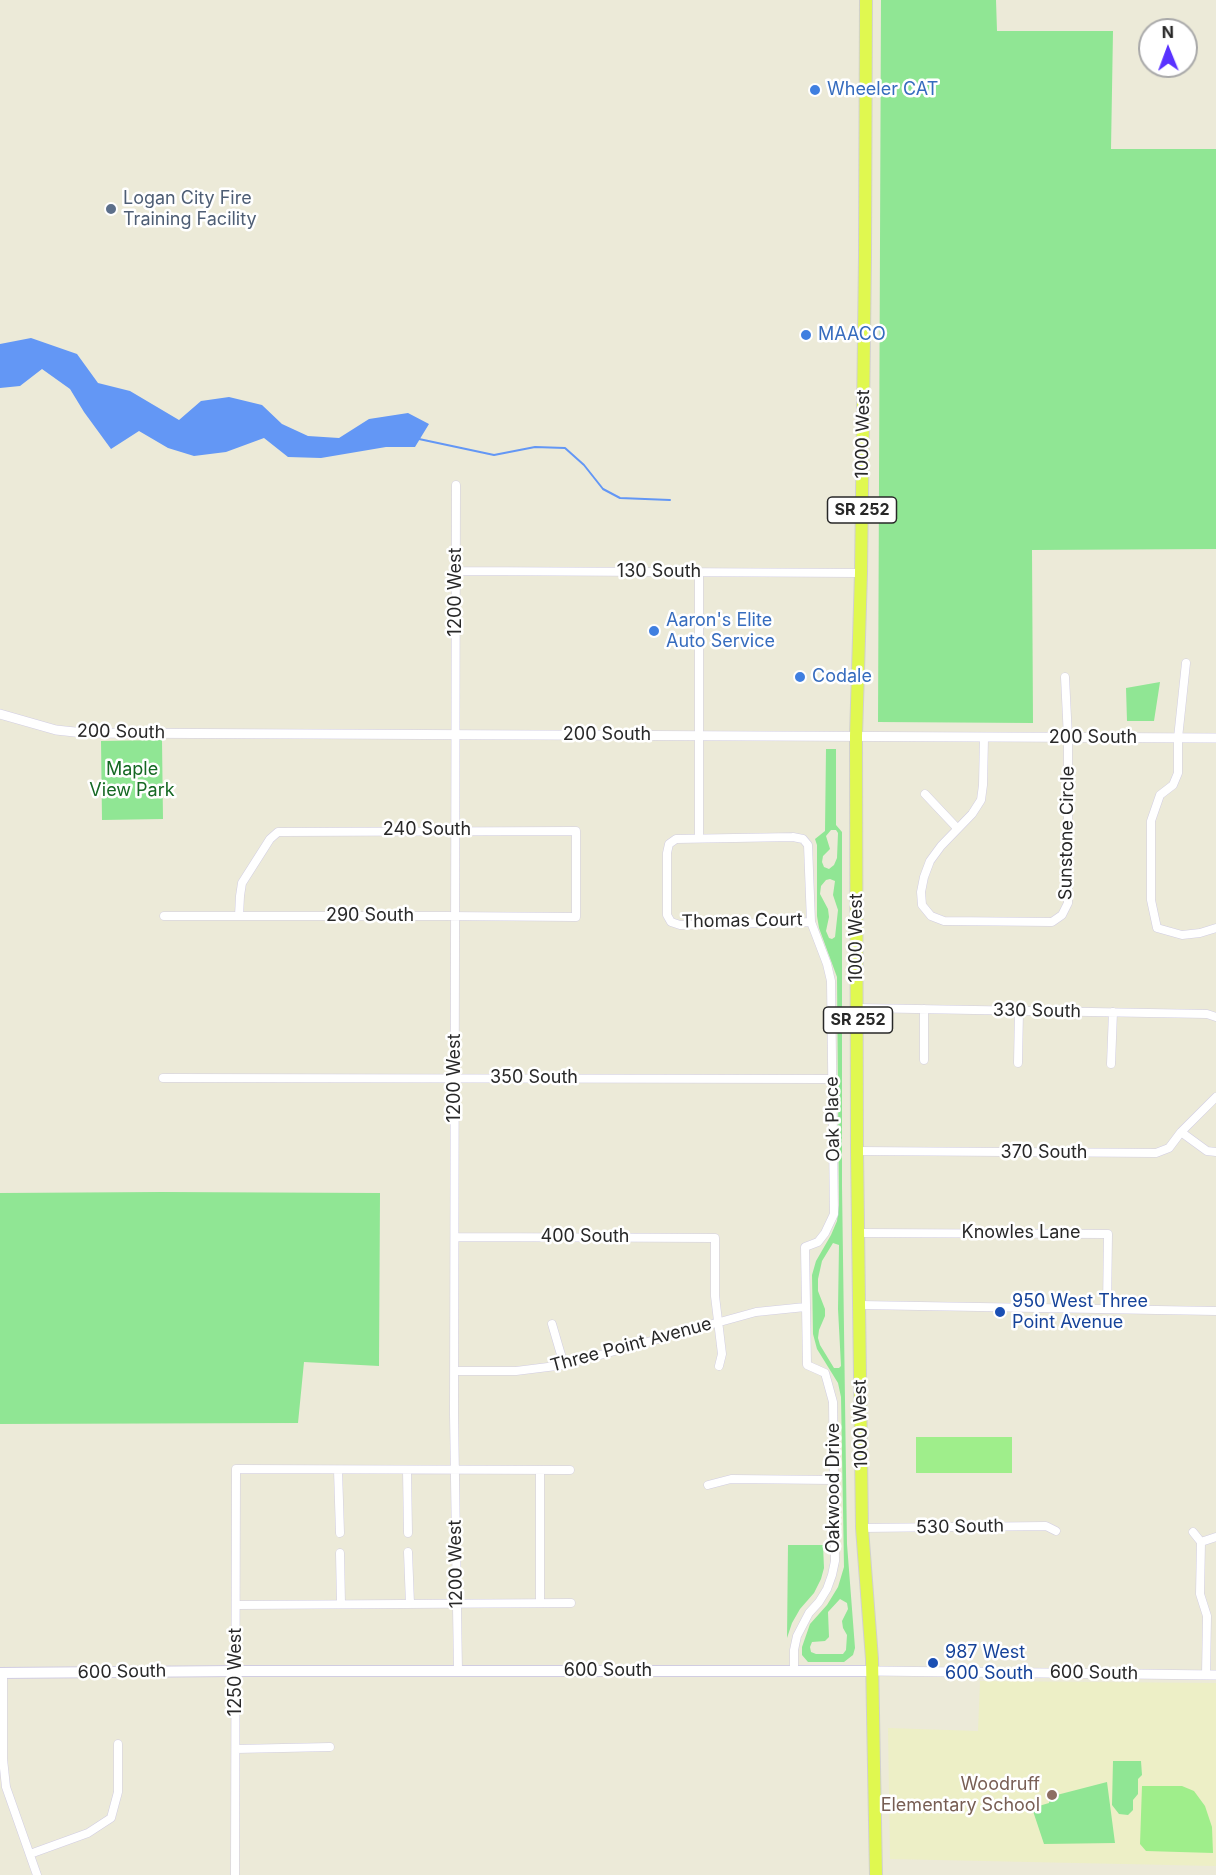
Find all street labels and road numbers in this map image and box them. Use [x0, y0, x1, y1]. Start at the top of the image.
street label: 1000 West [851, 389, 875, 479]
road number: SR 252 [828, 497, 896, 523]
street label: 1200 West [445, 548, 467, 636]
street label: 130 South [617, 561, 701, 583]
street label: 200 South [77, 720, 165, 744]
street label: 200 South [563, 724, 651, 746]
street label: 200 South [1049, 727, 1137, 749]
street label: Sunstone Circle [1055, 766, 1079, 900]
street label: 240 South [383, 819, 471, 841]
street label: 1000 West [846, 893, 868, 983]
street label: 290 South [326, 905, 414, 927]
street label: Thomas Court [681, 909, 803, 933]
street label: 330 South [993, 999, 1081, 1023]
road number: SR 252 [824, 1007, 892, 1033]
street label: 1200 West [444, 1034, 466, 1122]
street label: 350 South [490, 1067, 578, 1089]
street label: Oak Place [821, 1076, 845, 1162]
street label: 370 South [1001, 1142, 1087, 1164]
street label: Knowles Lane [962, 1222, 1080, 1244]
street label: 400 South [541, 1226, 629, 1248]
street label: Three Point Avenue [548, 1313, 714, 1377]
street label: 1000 West [849, 1379, 873, 1469]
street label: Oakwood Drive [823, 1423, 845, 1553]
street label: 530 South [916, 1515, 1004, 1539]
street label: 1200 West [444, 1519, 468, 1609]
street label: 1250 West [225, 1628, 247, 1716]
street label: 600 South [78, 1660, 166, 1684]
street label: 600 South [564, 1660, 652, 1682]
street label: 600 South [1050, 1661, 1138, 1685]

